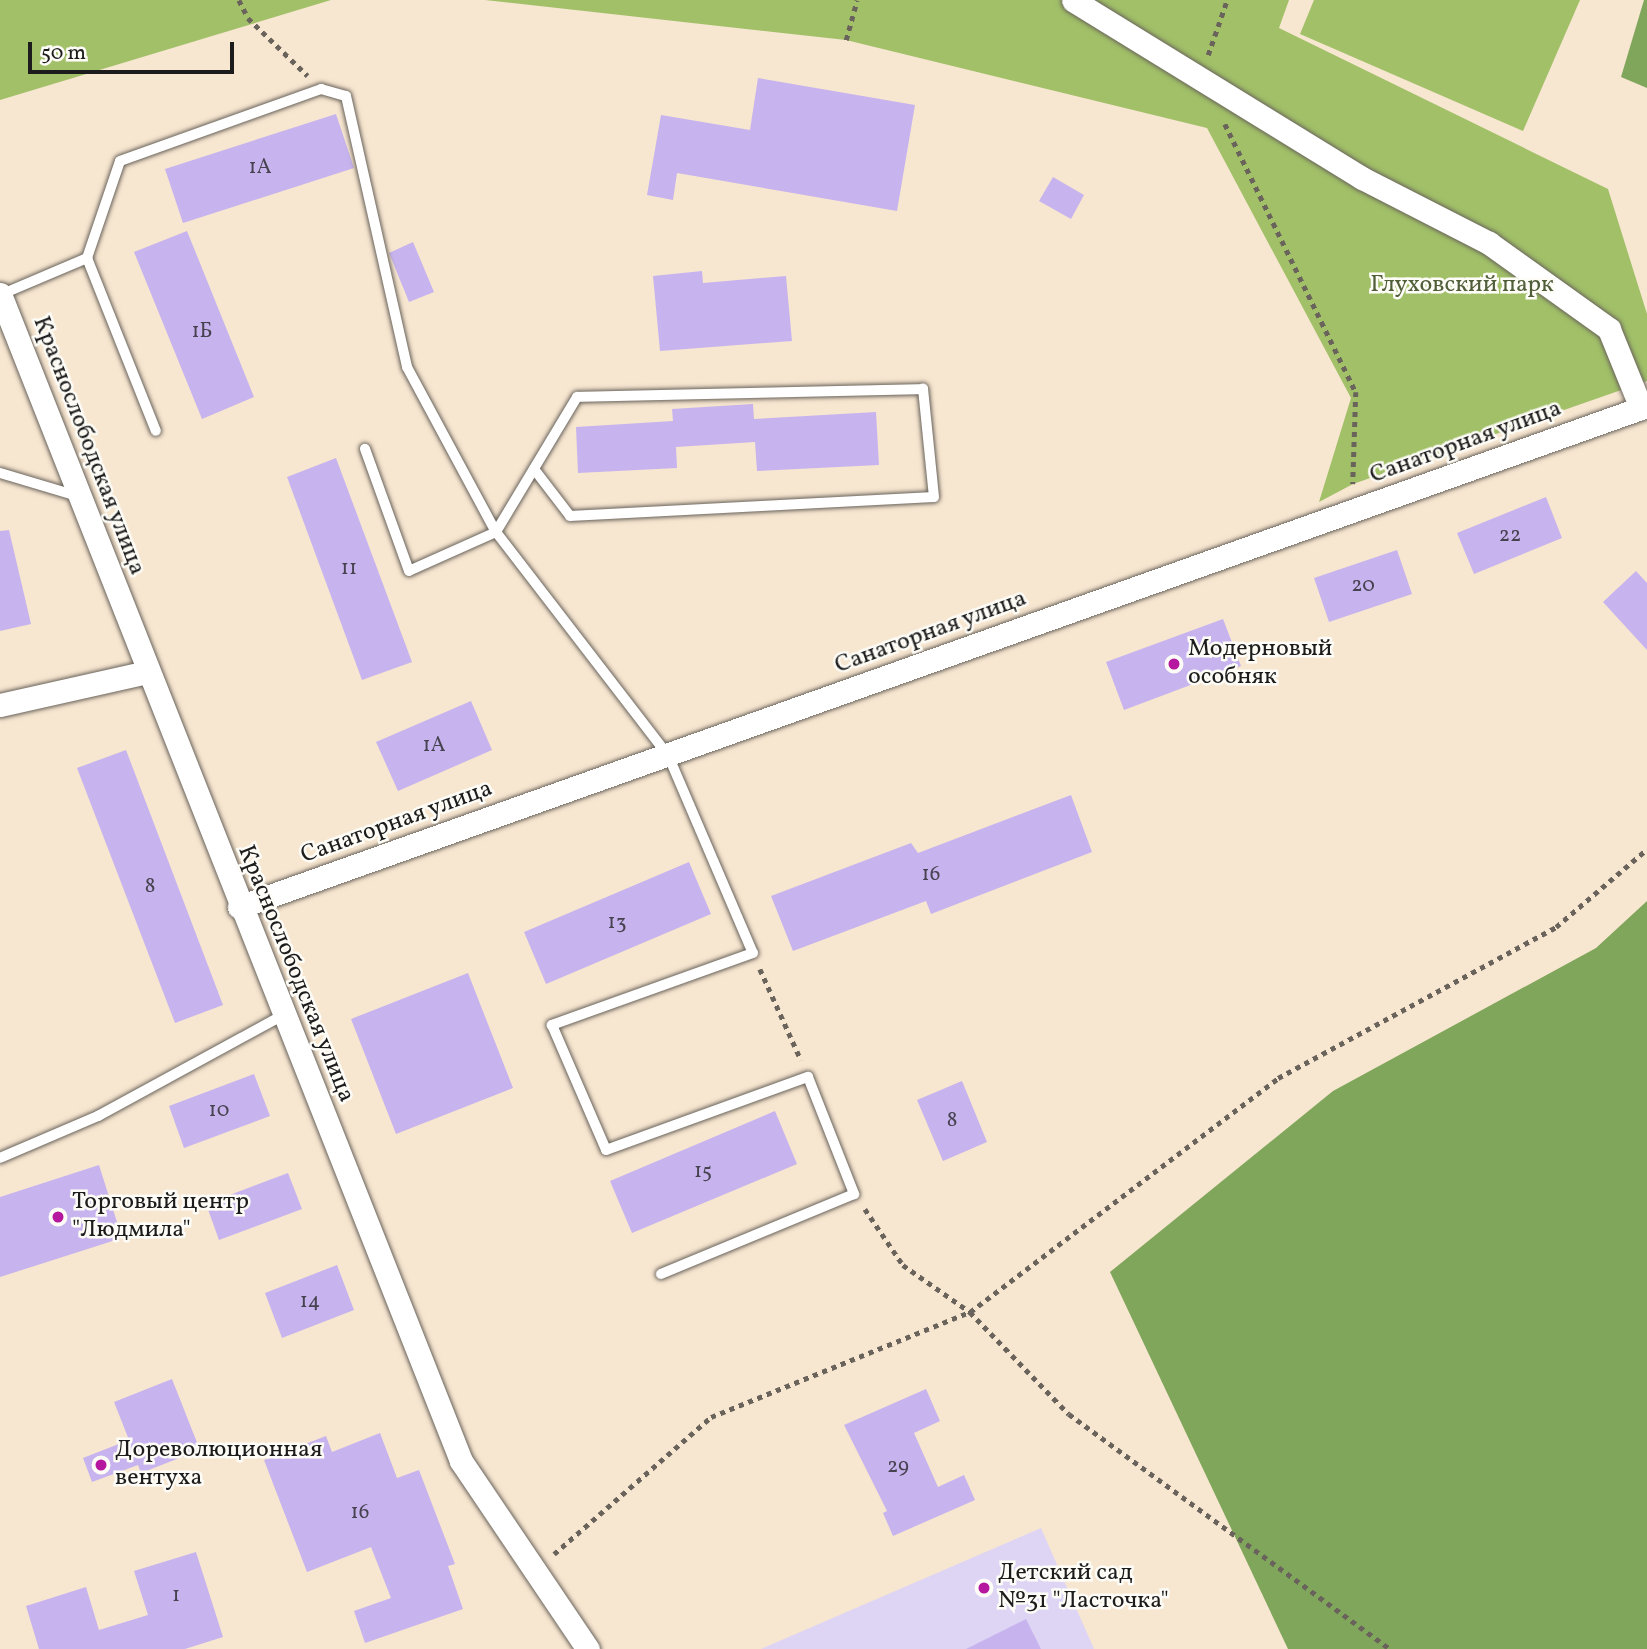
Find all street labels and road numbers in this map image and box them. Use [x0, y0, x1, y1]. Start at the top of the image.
street label: Краснослободская улица [25, 312, 151, 580]
street label: Санаторная улица [1366, 395, 1566, 491]
street label: Санаторная улица [831, 585, 1031, 681]
street label: Санаторная улица [297, 775, 497, 871]
street label: Краснослободская улица [230, 841, 360, 1107]

